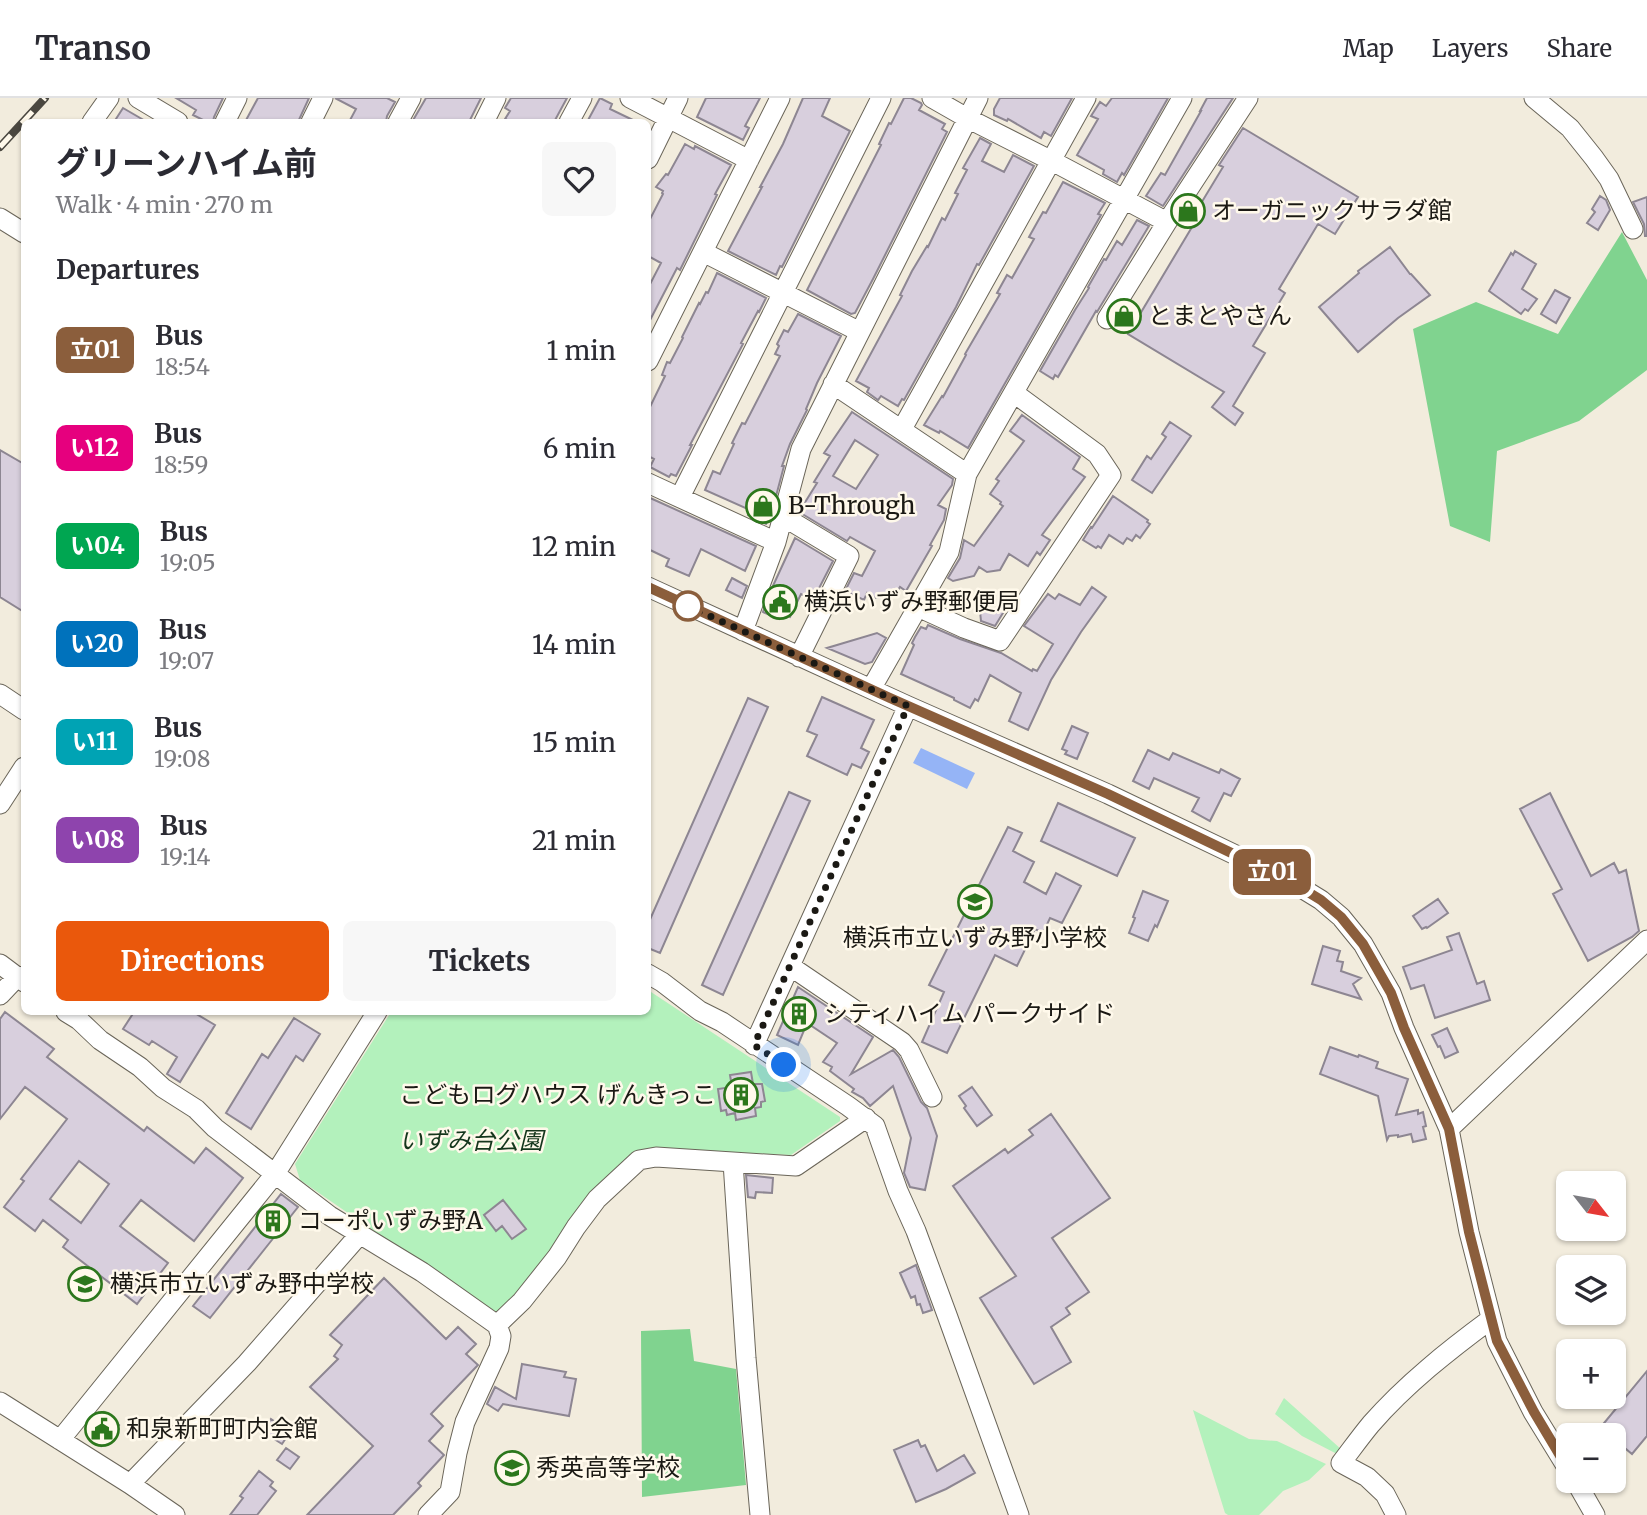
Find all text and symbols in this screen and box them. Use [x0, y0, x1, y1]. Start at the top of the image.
text: Transo [35, 28, 151, 69]
text: Map [1343, 33, 1394, 64]
text: Layers [1432, 33, 1508, 64]
text: Share [1546, 33, 1612, 64]
button: heart [542, 142, 616, 216]
text: グリーンハイム前 [56, 143, 317, 184]
text: Walk · 4 min · 270 m [56, 190, 273, 219]
shop icon: オーガニックサラダ館 [1169, 192, 1207, 230]
place label: オーガニックサラダ館 [1212, 195, 1452, 226]
text: Departures [56, 253, 200, 286]
shop icon: とまとやさん [1105, 297, 1143, 335]
place label: とまとやさん [1148, 300, 1292, 331]
text: Bus [155, 319, 203, 352]
text: 立01 [70, 334, 120, 365]
text: 1 min [547, 334, 616, 367]
text: 18:54 [155, 352, 210, 381]
text: Bus [154, 417, 202, 450]
text: い12 [70, 432, 119, 463]
text: 6 min [543, 432, 616, 465]
text: 18:59 [154, 450, 208, 479]
shop icon: B-Through [744, 487, 782, 525]
place label: B-Through [788, 490, 916, 521]
text: Bus [160, 515, 208, 548]
text: い04 [70, 530, 125, 561]
text: 12 min [532, 530, 616, 563]
text: 19:05 [160, 548, 216, 577]
public building icon: 横浜いずみ野郵便局 [761, 583, 799, 621]
place label: 横浜いずみ野郵便局 [804, 586, 1020, 617]
unlabelled marker [673, 591, 703, 621]
text: Bus [159, 613, 207, 646]
text: い20 [70, 628, 124, 659]
text: 14 min [532, 628, 616, 661]
text: 19:07 [159, 646, 214, 675]
text: Bus [154, 711, 202, 744]
text: い11 [72, 726, 117, 757]
text: 15 min [532, 726, 616, 759]
text: 19:08 [154, 744, 211, 773]
text: Bus [160, 809, 208, 842]
text: い08 [70, 824, 125, 855]
text: 21 min [532, 824, 616, 857]
text: 19:14 [160, 842, 210, 871]
line badge: 立01 [1232, 849, 1312, 895]
text: 立01 [1247, 856, 1297, 887]
school or university icon: 横浜市立いずみ野小学校 [956, 883, 994, 921]
button: Directions [56, 921, 329, 1001]
button: Tickets [343, 921, 616, 1001]
place label: 横浜市立いずみ野小学校 [843, 922, 1107, 953]
building icon: シティハイム パークサイド [780, 995, 818, 1033]
place label: シティハイム パークサイド [824, 998, 1115, 1029]
your location [766, 1047, 801, 1082]
building icon: こどもログハウス げんきっこ [722, 1076, 760, 1114]
place label: こどもログハウス げんきっこ [399, 1079, 716, 1110]
park label: いずみ台公園 [399, 1125, 546, 1156]
north arrow [1556, 1171, 1626, 1241]
map controls [1556, 1171, 1626, 1493]
building icon: コーポいずみ野A [254, 1202, 292, 1240]
place label: コーポいずみ野A [298, 1205, 484, 1236]
button: layers [1556, 1255, 1626, 1325]
school or university icon: 横浜市立いずみ野中学校 [66, 1265, 104, 1303]
place label: 横浜市立いずみ野中学校 [110, 1268, 374, 1299]
button: + [1556, 1339, 1626, 1409]
public building icon: 和泉新町町内会館 [83, 1410, 121, 1448]
place label: 和泉新町町内会館 [126, 1413, 318, 1444]
button: − [1556, 1423, 1626, 1493]
school or university icon: 秀英高等学校 [493, 1449, 531, 1487]
place label: 秀英高等学校 [536, 1452, 680, 1483]

